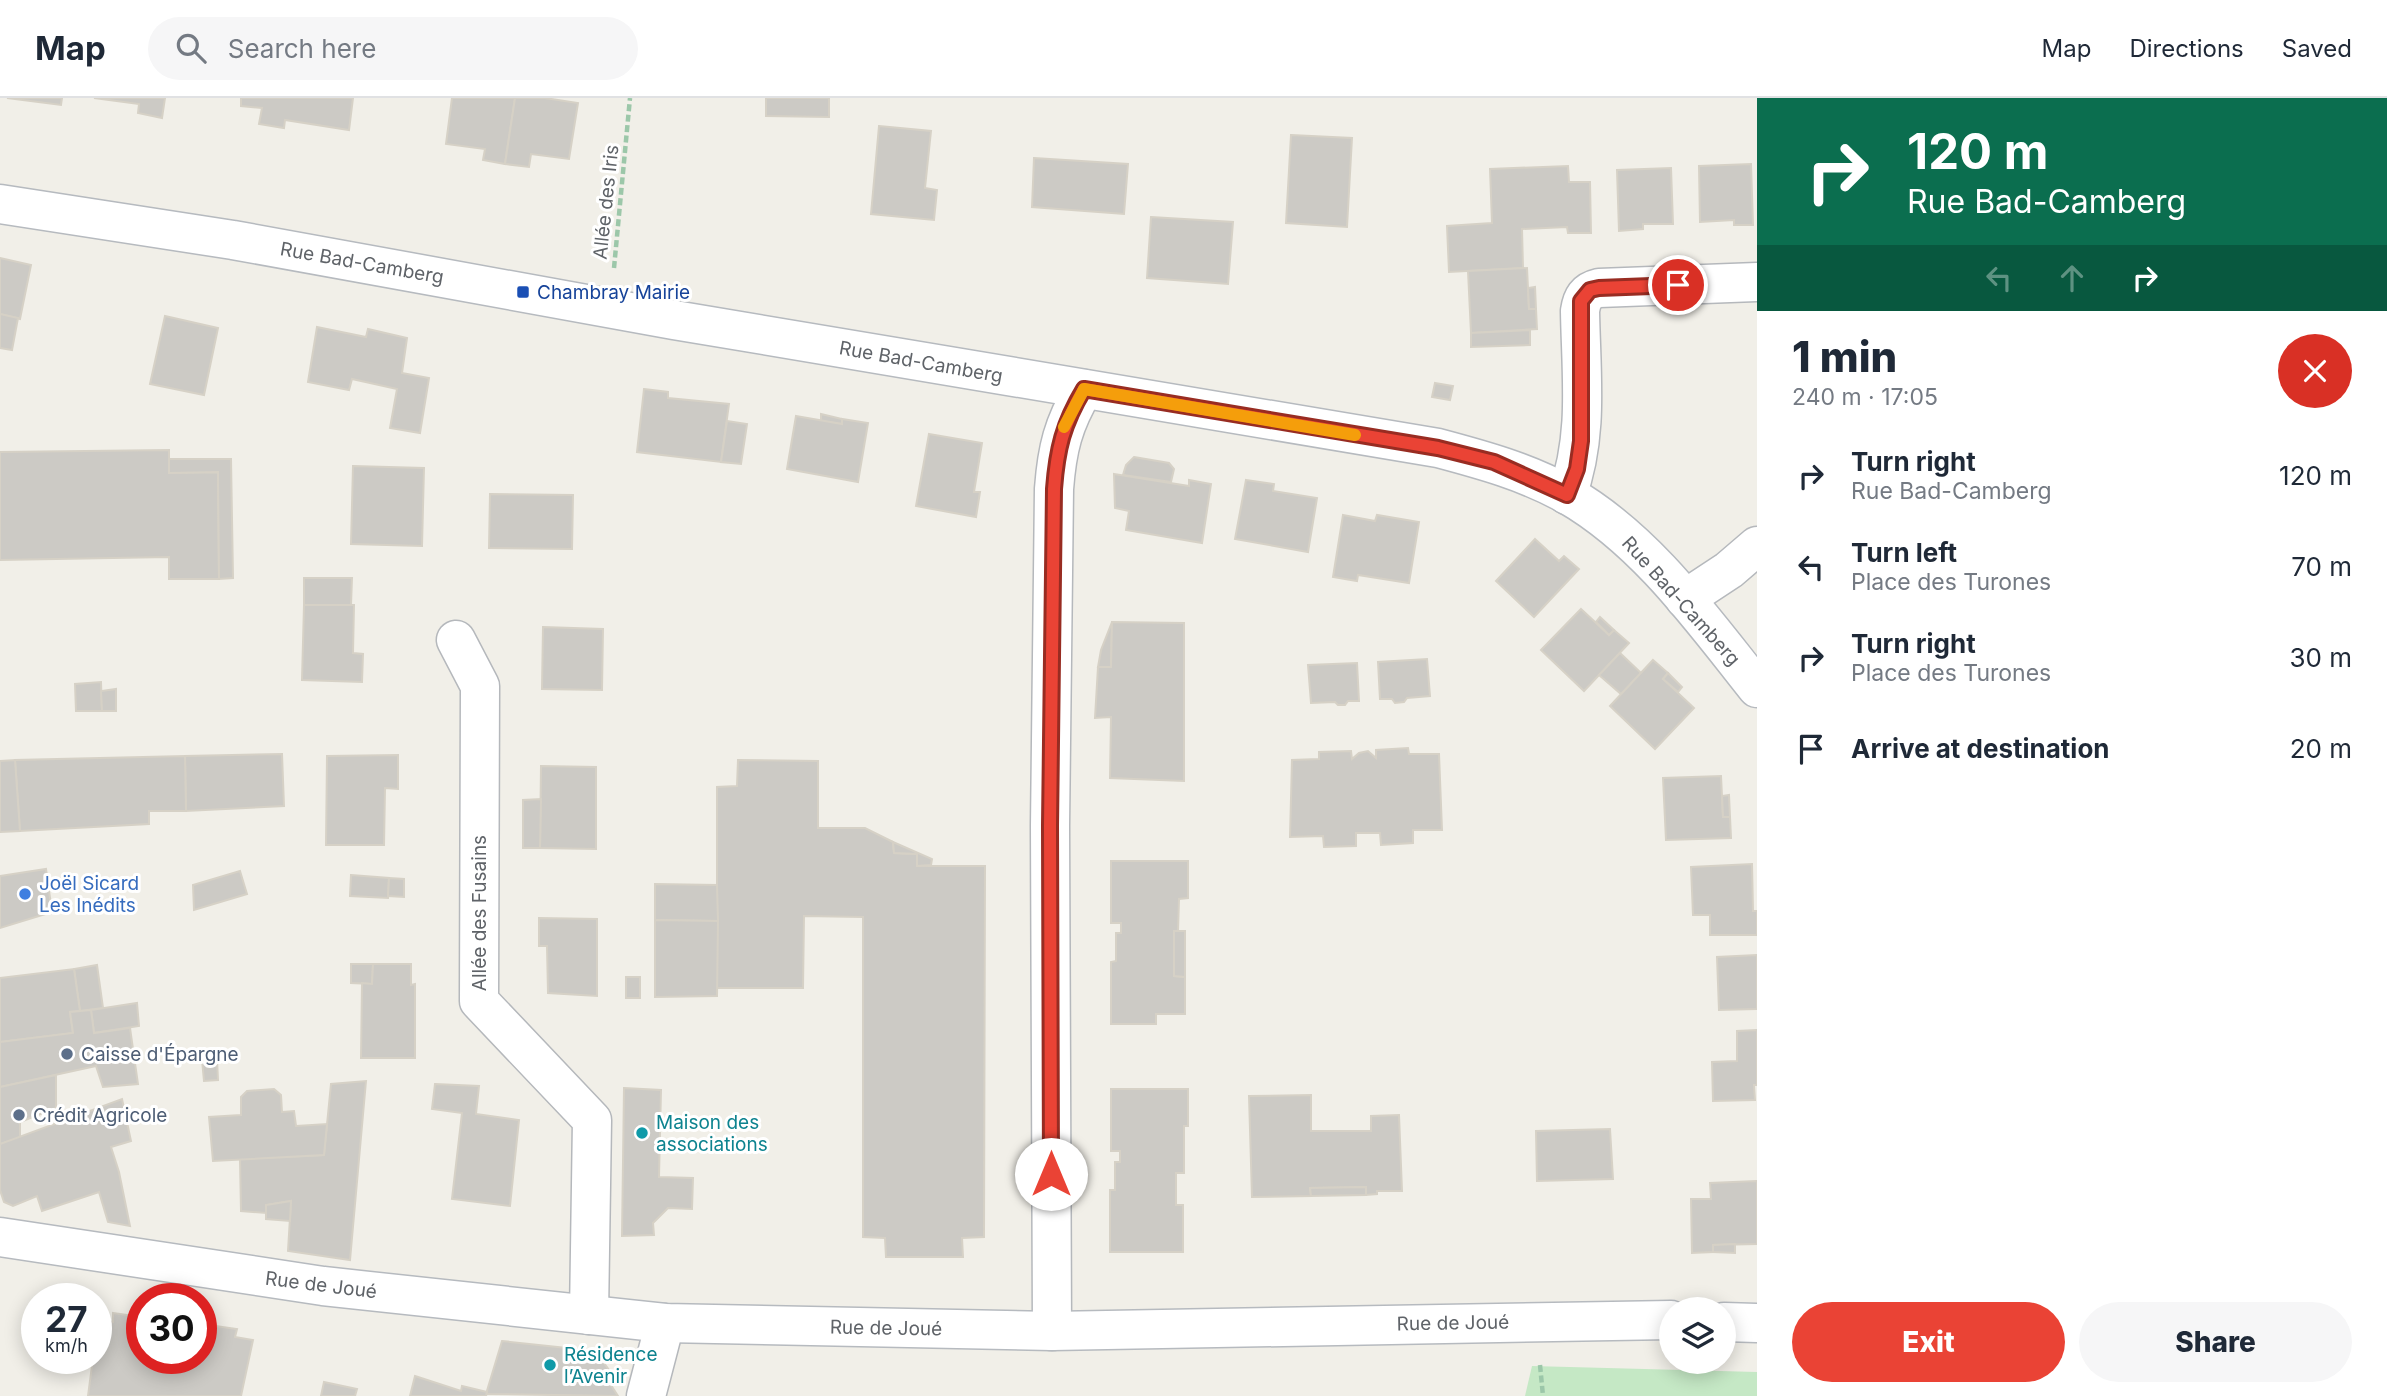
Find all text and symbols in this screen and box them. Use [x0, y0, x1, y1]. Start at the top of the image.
search box [148, 17, 638, 80]
text: Map [35, 28, 106, 68]
icon: search [172, 29, 210, 67]
text: Search here [228, 33, 376, 64]
text: Map [2042, 34, 2091, 63]
text: Directions [2129, 34, 2244, 63]
text: Saved [2282, 34, 2352, 63]
text: 120 m [1907, 122, 2048, 181]
icon: right [1792, 126, 1883, 217]
street label: Allée des Iris [589, 144, 623, 260]
text: Rue Bad-Camberg [1907, 182, 2186, 221]
street label: Rue Bad-Camberg [278, 237, 446, 289]
pin [1648, 255, 1708, 315]
icon: left [1980, 259, 2018, 297]
icon: ahead [2053, 259, 2091, 297]
icon: right [2126, 259, 2164, 297]
icon: arrive [1659, 266, 1697, 304]
place label: Chambray Mairie [537, 281, 690, 304]
marker: Chambray Mairie [515, 284, 531, 300]
text: 1 min [1792, 331, 1897, 382]
button: close [2278, 334, 2352, 408]
street label: Rue Bad-Camberg [837, 336, 1005, 388]
text: 240 m · 17:05 [1792, 383, 1938, 411]
text: Turn right [1851, 446, 1976, 477]
icon: right [1792, 457, 1830, 495]
text: 120 m [2279, 460, 2352, 491]
text: Rue Bad-Camberg [1851, 477, 2052, 505]
street label: Rue Bad-Camberg [1617, 532, 1745, 670]
text: Turn left [1851, 537, 1957, 568]
icon: left [1792, 548, 1830, 586]
text: 70 m [2291, 551, 2352, 582]
text: Place des Turones [1851, 568, 2051, 596]
text: Turn right [1851, 628, 1976, 659]
icon: right [1792, 639, 1830, 677]
text: 30 m [2289, 642, 2352, 673]
text: Place des Turones [1851, 659, 2051, 687]
icon: arrive [1792, 730, 1830, 768]
text: Arrive at destination [1851, 733, 2110, 764]
text: 20 m [2290, 733, 2352, 764]
street label: Allée des Fusains [468, 835, 491, 991]
place label: Joël Sicard Les Inédits [39, 872, 139, 917]
marker: Joël Sicard Les Inédits [17, 886, 33, 902]
place label: Caisse d'Épargne [81, 1042, 239, 1066]
marker: Caisse d'Épargne [59, 1046, 75, 1062]
place label: Crédit Agricole [33, 1104, 167, 1127]
marker: Crédit Agricole [11, 1107, 27, 1123]
place label: Maison des associations [656, 1111, 768, 1156]
marker: Maison des associations [634, 1125, 650, 1141]
position arrow [1014, 1137, 1088, 1211]
street label: Rue de Joué [264, 1267, 378, 1303]
speed limit sign: 30 [126, 1283, 217, 1374]
map controls [1659, 1297, 1736, 1374]
button: layers [1659, 1297, 1736, 1374]
text: 27 [45, 1298, 88, 1340]
button: Exit [1792, 1302, 2065, 1382]
button: Share [2079, 1302, 2352, 1382]
street label: Rue de Joué [1397, 1311, 1509, 1335]
street label: Rue de Joué [830, 1316, 942, 1340]
text: km/h [45, 1335, 88, 1356]
place label: Résidence l’Avenir [564, 1343, 658, 1388]
marker: Résidence l’Avenir [542, 1357, 558, 1373]

